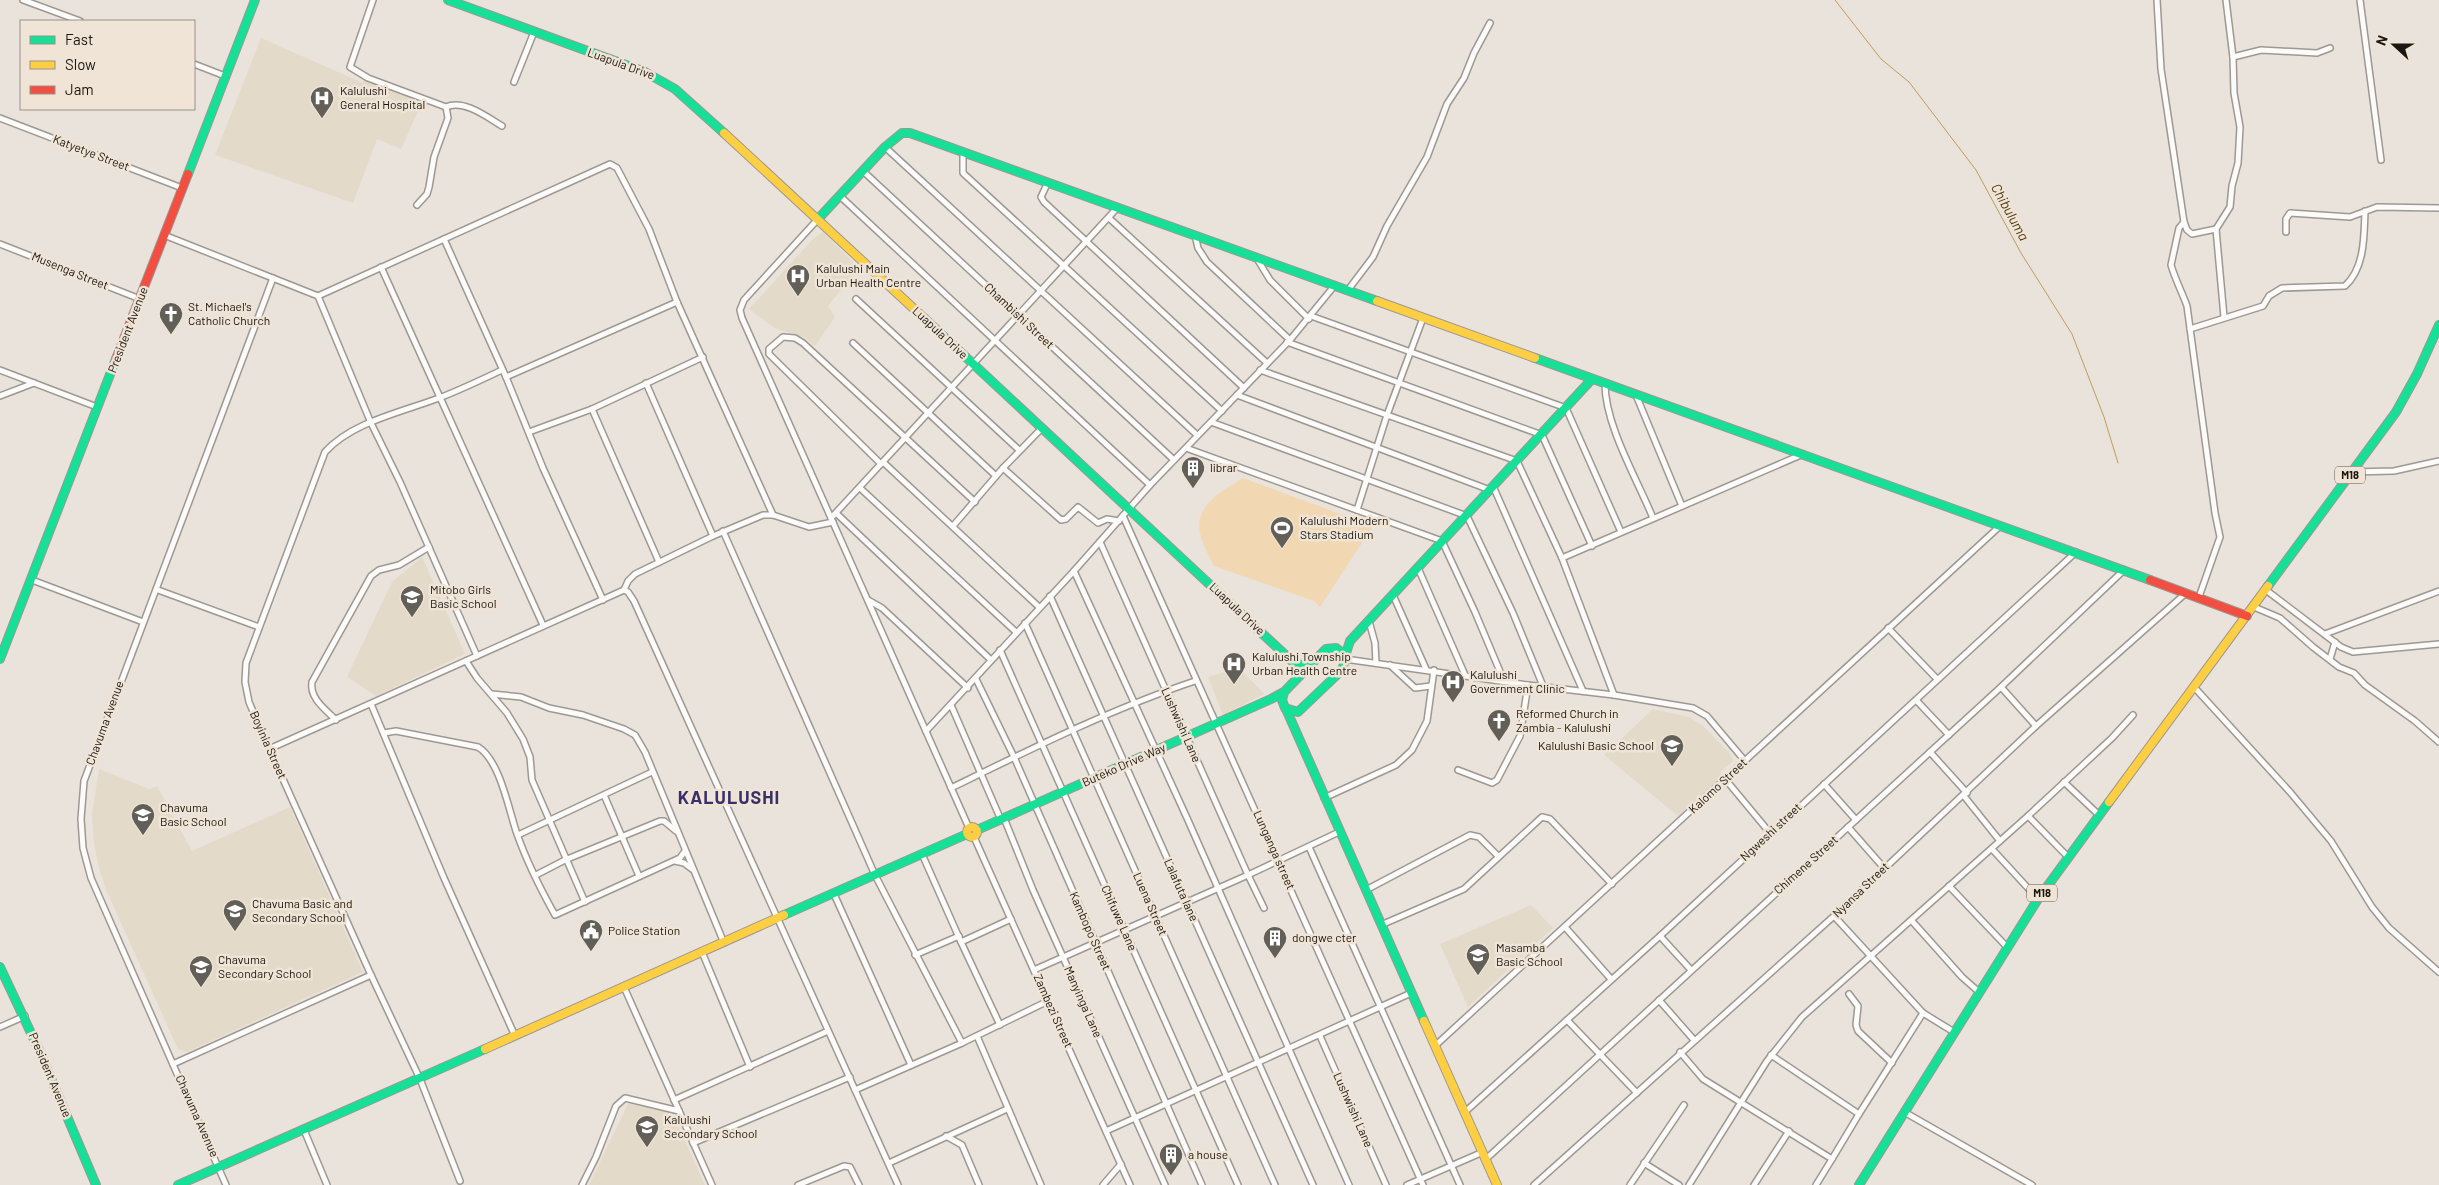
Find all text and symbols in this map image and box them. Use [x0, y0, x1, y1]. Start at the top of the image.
legend [20, 20, 195, 110]
north arrow [2369, 20, 2419, 70]
text: Fast [65, 30, 93, 48]
text: N [2372, 33, 2391, 48]
street label: Luapula Drive [586, 44, 657, 82]
text: Slow [65, 55, 96, 73]
text: Jam [65, 80, 94, 98]
place label: Kalulushi General Hospital [340, 83, 425, 111]
hospital icon: Kalulushi General Hospital [309, 85, 335, 119]
street label: Katyetye Street [51, 131, 132, 173]
water label: Chibuluma [1988, 180, 2033, 243]
street label: Musenga Street [30, 248, 111, 292]
place label: Kalulushi Main Urban Health Centre [816, 261, 921, 289]
hospital icon: Kalulushi Main Urban Health Centre [785, 263, 811, 297]
street label: Chambishi Street [982, 280, 1057, 351]
street label: President Avenue [104, 285, 150, 375]
place label: St. Michael's Catholic Church [188, 299, 270, 327]
church icon: St. Michael's Catholic Church [158, 301, 184, 335]
street label: Luapula Drive [910, 303, 971, 361]
building icon: librar [1180, 455, 1206, 489]
place label: librar [1210, 460, 1238, 474]
road number: M18 [2335, 466, 2365, 484]
place label: Kalulushi Modern Stars Stadium [1300, 513, 1388, 541]
sports icon: Kalulushi Modern Stars Stadium [1269, 515, 1295, 549]
street label: Luapula Drive [1207, 579, 1268, 637]
place label: Mitobo Girls Basic School [430, 582, 497, 610]
school or university icon: Mitobo Girls Basic School [399, 584, 425, 618]
place label: Kalulushi Township Urban Health Centre [1252, 649, 1357, 677]
hospital icon: Kalulushi Township Urban Health Centre [1221, 651, 1247, 685]
place label: Kalulushi Government Clinic [1470, 667, 1565, 695]
hospital icon: Kalulushi Government Clinic [1440, 669, 1466, 703]
street label: Chavuma Avenue [82, 679, 126, 767]
street label: Lushwishi Lane [1159, 685, 1205, 764]
place label: Reformed Church in Zambia - Kalulushi [1516, 706, 1619, 734]
street label: Boyinia Street [248, 708, 290, 781]
church icon: Reformed Church in Zambia - Kalulushi [1486, 708, 1512, 742]
school or university icon: Kalulushi Basic School [1659, 733, 1685, 767]
place label: Kalulushi Basic School [1538, 738, 1654, 752]
street label: Buteko Drive Way [1080, 739, 1168, 789]
street label: Kalomo Street [1685, 755, 1749, 816]
district label: KALULUSHI [678, 786, 780, 808]
street label: Ngweshi street [1737, 799, 1804, 863]
place label: Chavuma Basic School [160, 800, 227, 828]
school or university icon: Chavuma Basic School [130, 802, 156, 836]
street label: Lunganga street [1251, 808, 1299, 891]
street label: Chimene Street [1771, 832, 1840, 897]
street label: Lalafuta lane [1162, 856, 1202, 923]
street label: Nyansa Street [1829, 859, 1891, 920]
street label: Luena Street [1131, 870, 1171, 937]
street label: Chifuwe Lane [1099, 883, 1141, 953]
road number: M18 [2027, 884, 2057, 901]
street label: Kambopo Street [1067, 889, 1115, 972]
place label: Chavuma Basic and Secondary School [252, 896, 353, 924]
school or university icon: Chavuma Basic and Secondary School [222, 898, 248, 932]
public building icon: Police Station [578, 918, 604, 952]
place label: Police Station [608, 923, 680, 937]
building icon: dongwe cter [1262, 925, 1288, 959]
place label: dongwe cter [1292, 930, 1357, 944]
place label: Masamba Basic School [1496, 940, 1563, 968]
school or university icon: Masamba Basic School [1465, 942, 1491, 976]
place label: Chavuma Secondary School [218, 952, 311, 980]
school or university icon: Chavuma Secondary School [188, 954, 214, 988]
street label: Manyinga Lane [1062, 964, 1106, 1040]
street label: Zambezi Street [1031, 972, 1076, 1050]
street label: President Avenue [27, 1030, 75, 1119]
street label: Lushwishi Lane [1331, 1070, 1377, 1149]
street label: Chavuma Avenue [174, 1072, 222, 1159]
place label: Kalulushi Secondary School [664, 1112, 757, 1140]
school or university icon: Kalulushi Secondary School [634, 1114, 660, 1148]
building icon: a house [1158, 1142, 1184, 1176]
place label: a house [1188, 1147, 1228, 1161]

